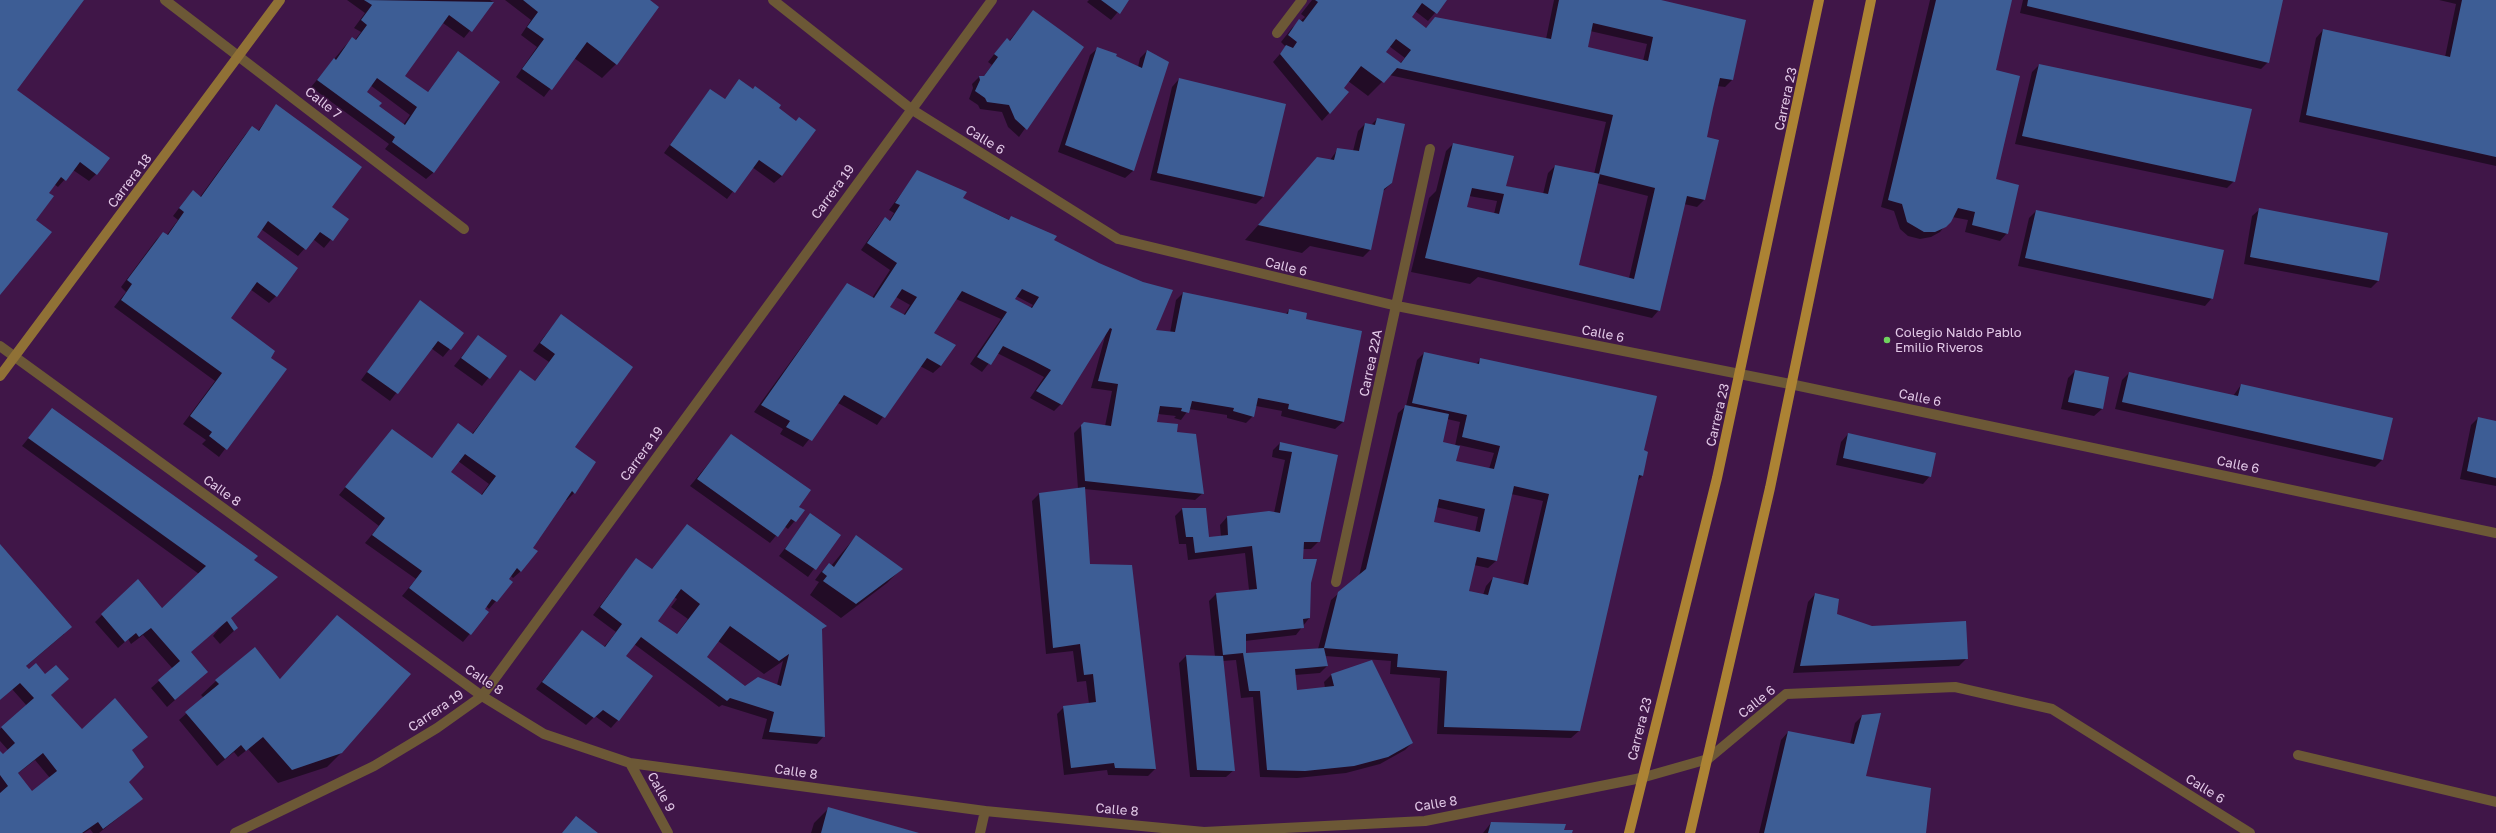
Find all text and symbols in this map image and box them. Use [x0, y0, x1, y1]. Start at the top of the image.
street label: Carrera 23 [1772, 66, 1800, 132]
street label: Calle 7 [302, 84, 344, 122]
street label: Calle 6 [963, 122, 1007, 158]
street label: Carrera 18 [105, 151, 155, 211]
street label: Carrera 19 [808, 162, 858, 222]
street label: Calle 6 [1263, 254, 1309, 280]
street label: Calle 6 [1580, 322, 1626, 346]
place label: Colegio Naldo Pablo Emilio Riveros [1895, 325, 2022, 356]
street label: Carrea 22A [1356, 328, 1386, 398]
marker: Colegio Naldo Pablo Emilio Riveros [1882, 335, 1892, 345]
street label: Carrera 23 [1703, 382, 1733, 448]
street label: Calle 6 [1897, 386, 1943, 410]
street label: Carrera 19 [617, 424, 667, 484]
street label: Calle 6 [2215, 453, 2261, 477]
street label: Calle 8 [200, 472, 244, 510]
street label: Calle 8 [462, 661, 506, 699]
street label: Calle 6 [1735, 682, 1779, 722]
street label: Carrera 19 [405, 687, 467, 735]
street label: Carrera 23 [1625, 696, 1655, 762]
street label: Calle 8 [774, 761, 818, 783]
street label: Calle 9 [644, 769, 678, 815]
street label: Calle 6 [2183, 771, 2227, 807]
street label: Calle 8 [1413, 793, 1459, 815]
street label: Calle 8 [1095, 800, 1139, 820]

